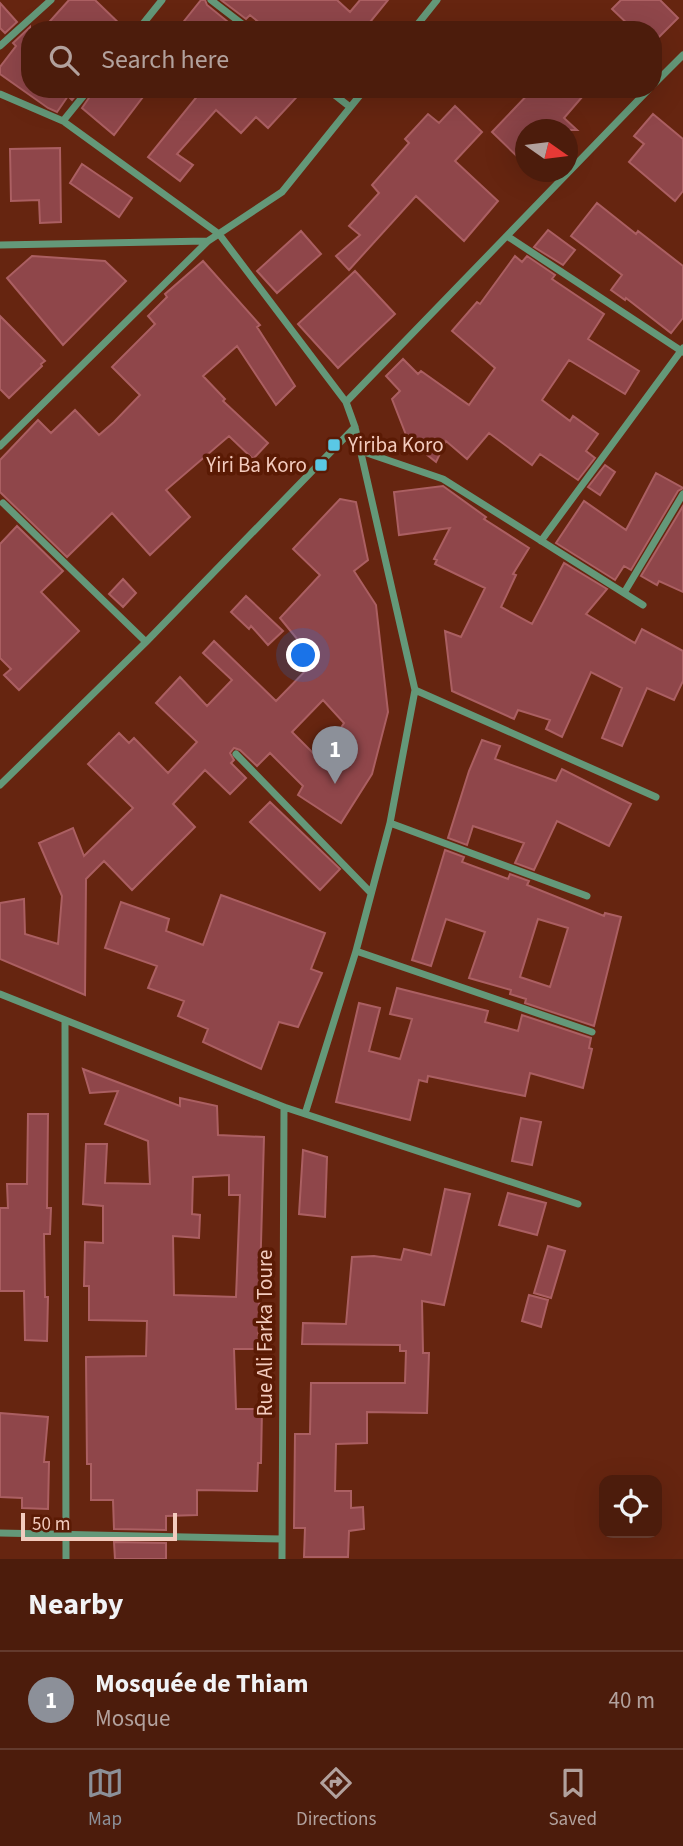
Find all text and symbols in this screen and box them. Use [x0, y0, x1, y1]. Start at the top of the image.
search box [21, 21, 662, 98]
icon: search [45, 41, 83, 79]
text: Search here [101, 41, 229, 78]
north arrow [515, 119, 578, 182]
place label: Yiriba Koro [347, 430, 444, 460]
marker: Yiriba Koro [326, 437, 342, 453]
place label: Yiri Ba Koro [205, 450, 307, 480]
marker: Yiri Ba Koro [313, 457, 329, 473]
your location [286, 638, 320, 672]
pin: 1 [312, 726, 358, 784]
street label: Rue Ali Farka Toure [250, 1250, 280, 1416]
map controls [599, 1475, 662, 1538]
button: locate [599, 1475, 662, 1538]
scale bar [21, 1510, 177, 1542]
text: 50 m [32, 1511, 70, 1538]
text: Nearby [28, 1583, 123, 1626]
text: Mosquée de Thiam [95, 1665, 308, 1702]
text: 1 [45, 1684, 57, 1717]
text: 40 m [608, 1684, 655, 1717]
text: Mosque [95, 1702, 170, 1735]
tab: Map [86, 1764, 124, 1833]
tab: Directions [296, 1764, 376, 1833]
tab: Saved [548, 1764, 597, 1833]

